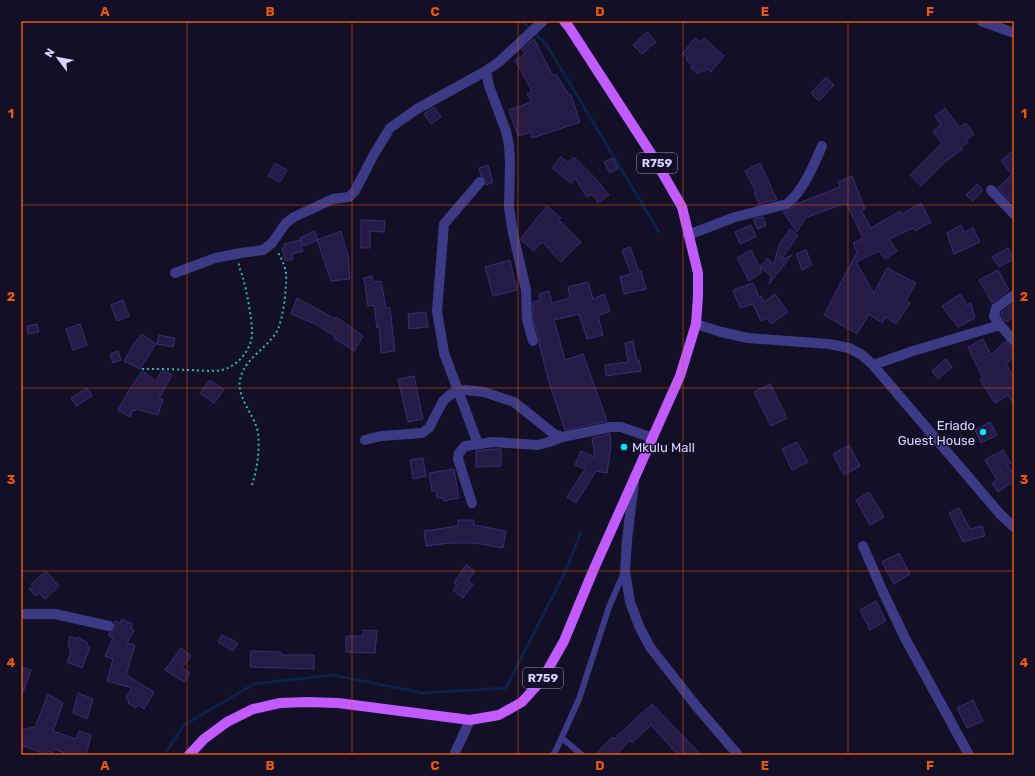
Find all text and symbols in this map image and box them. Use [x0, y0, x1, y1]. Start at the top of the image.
text: A [100, 4, 110, 19]
text: B [265, 4, 275, 19]
text: C [430, 4, 440, 19]
text: D [595, 4, 605, 19]
text: E [761, 4, 769, 19]
text: F [926, 4, 934, 19]
north arrow [38, 38, 78, 78]
text: N [42, 46, 58, 60]
text: 1 [8, 106, 14, 121]
text: 1 [1021, 106, 1027, 121]
road number: R759 [637, 153, 677, 173]
text: 2 [7, 289, 15, 304]
text: 2 [1020, 289, 1028, 304]
place label: Eriado Guest House [898, 418, 975, 448]
marker: Eriado Guest House [978, 427, 988, 437]
place label: Mkulu Mall [632, 440, 695, 455]
marker: Mkulu Mall [619, 442, 629, 452]
text: 3 [7, 472, 16, 487]
text: 3 [1020, 472, 1029, 487]
text: 4 [7, 655, 16, 670]
text: 4 [1020, 655, 1029, 670]
road number: R759 [523, 668, 563, 688]
text: A [100, 758, 110, 773]
text: B [265, 758, 275, 773]
text: C [430, 758, 440, 773]
text: D [595, 758, 605, 773]
text: E [761, 758, 769, 773]
text: F [926, 758, 934, 773]

